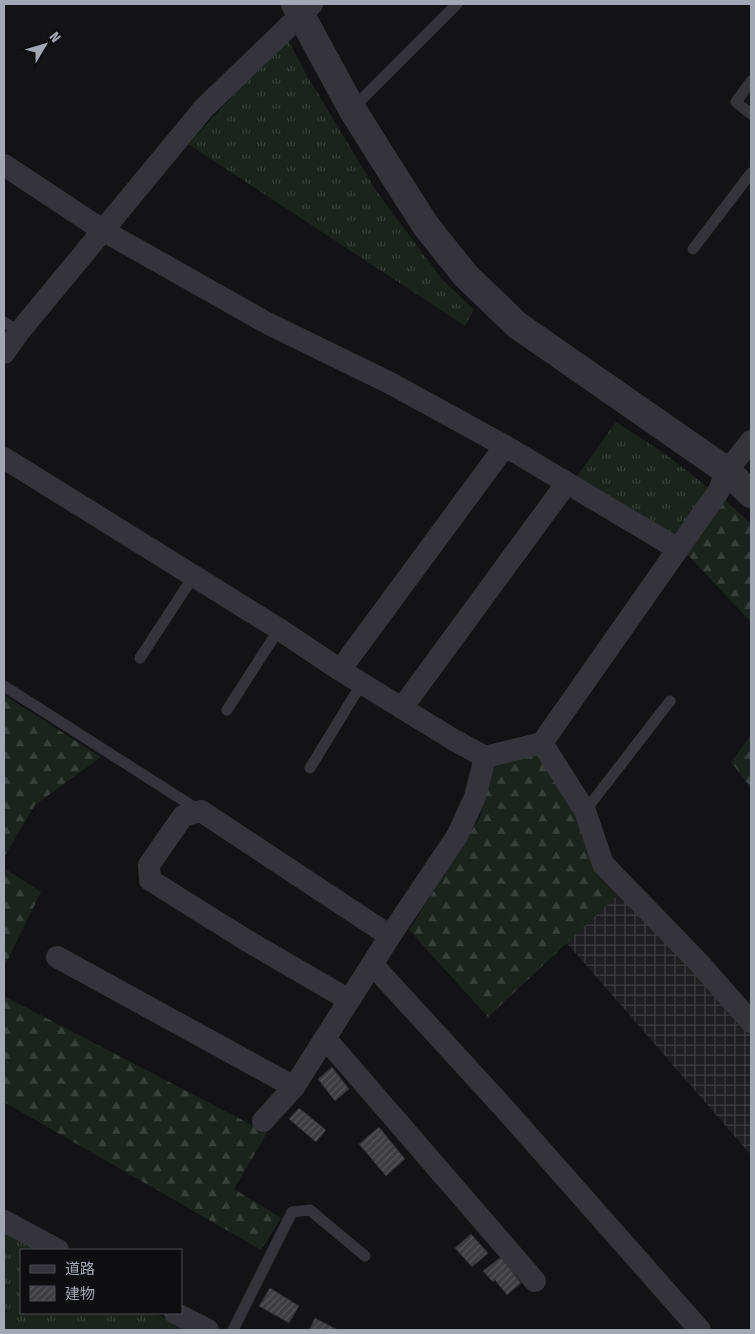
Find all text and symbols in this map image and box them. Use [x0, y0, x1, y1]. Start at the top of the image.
north arrow [20, 20, 70, 70]
text: N [46, 29, 64, 46]
legend [20, 1249, 182, 1314]
text: 道路 [65, 1260, 95, 1278]
text: 建物 [65, 1285, 95, 1303]

